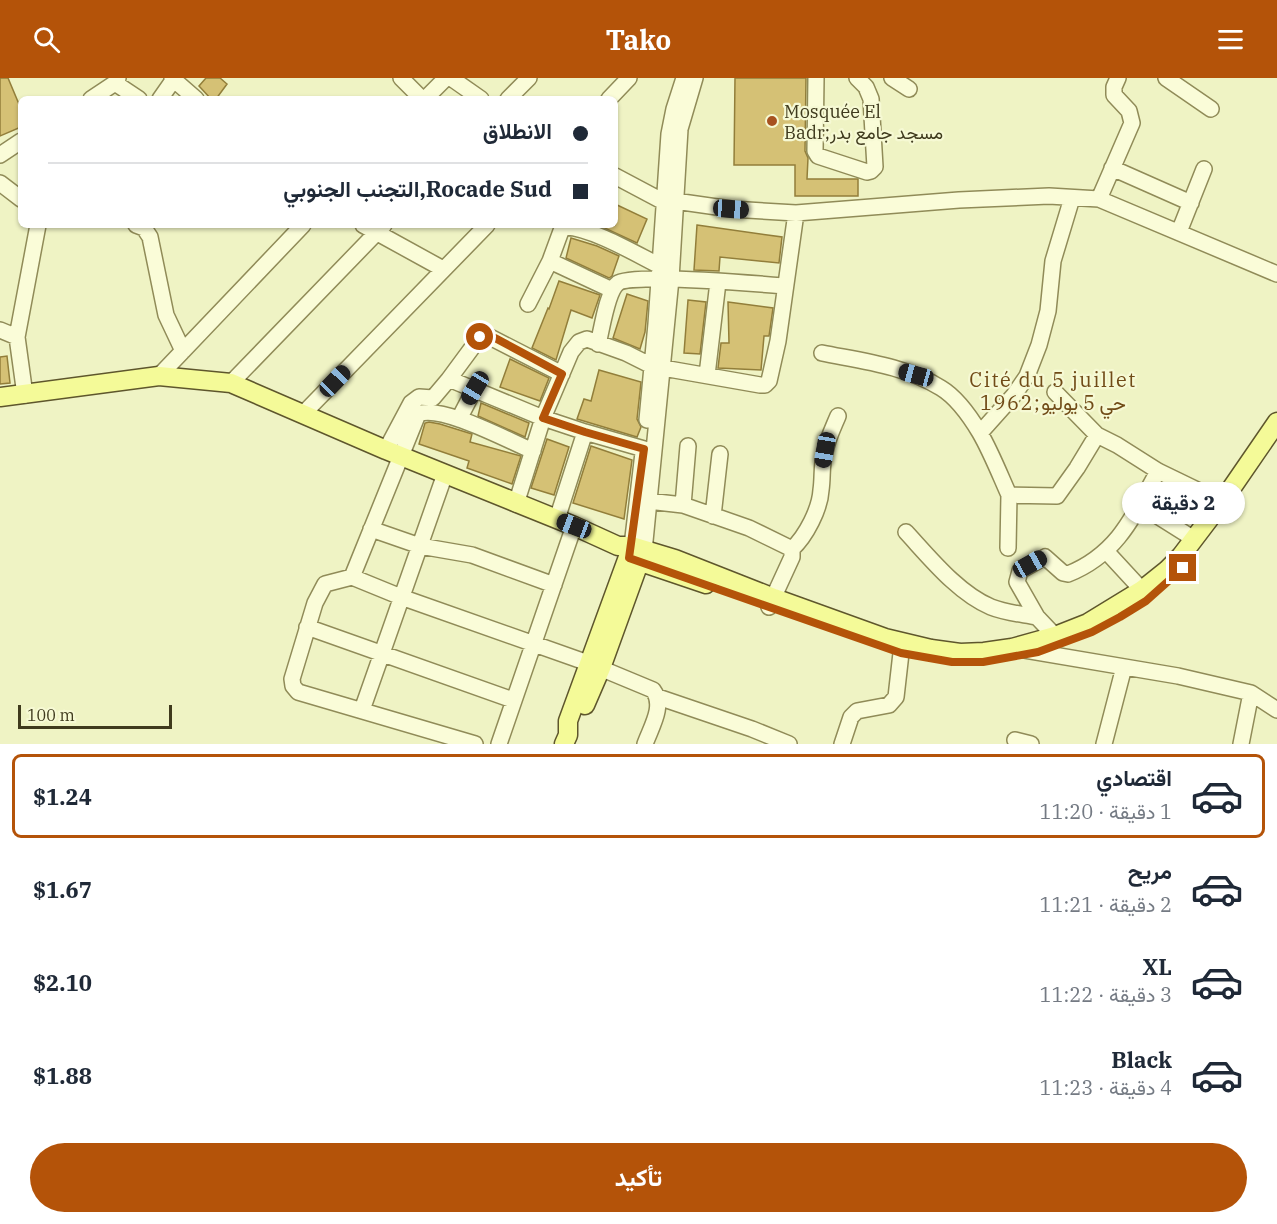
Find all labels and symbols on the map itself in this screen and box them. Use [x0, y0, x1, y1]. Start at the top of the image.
place label: Mosquée El Badr;مسجد جامع بدر [784, 100, 943, 145]
marker: Mosquée El Badr;مسجد جامع بدر [765, 114, 779, 128]
car [712, 199, 750, 219]
route start [466, 323, 493, 350]
car [316, 362, 354, 400]
car [896, 362, 936, 388]
district label: Cité du 5 juillet 1962;حي 5 يوليو [969, 366, 1137, 420]
car [458, 368, 492, 408]
car [813, 431, 837, 469]
callout: 2 دقيقة [1122, 481, 1244, 523]
car [554, 511, 594, 541]
car [1010, 547, 1050, 581]
route end [1169, 554, 1196, 581]
scale bar [18, 702, 172, 730]

